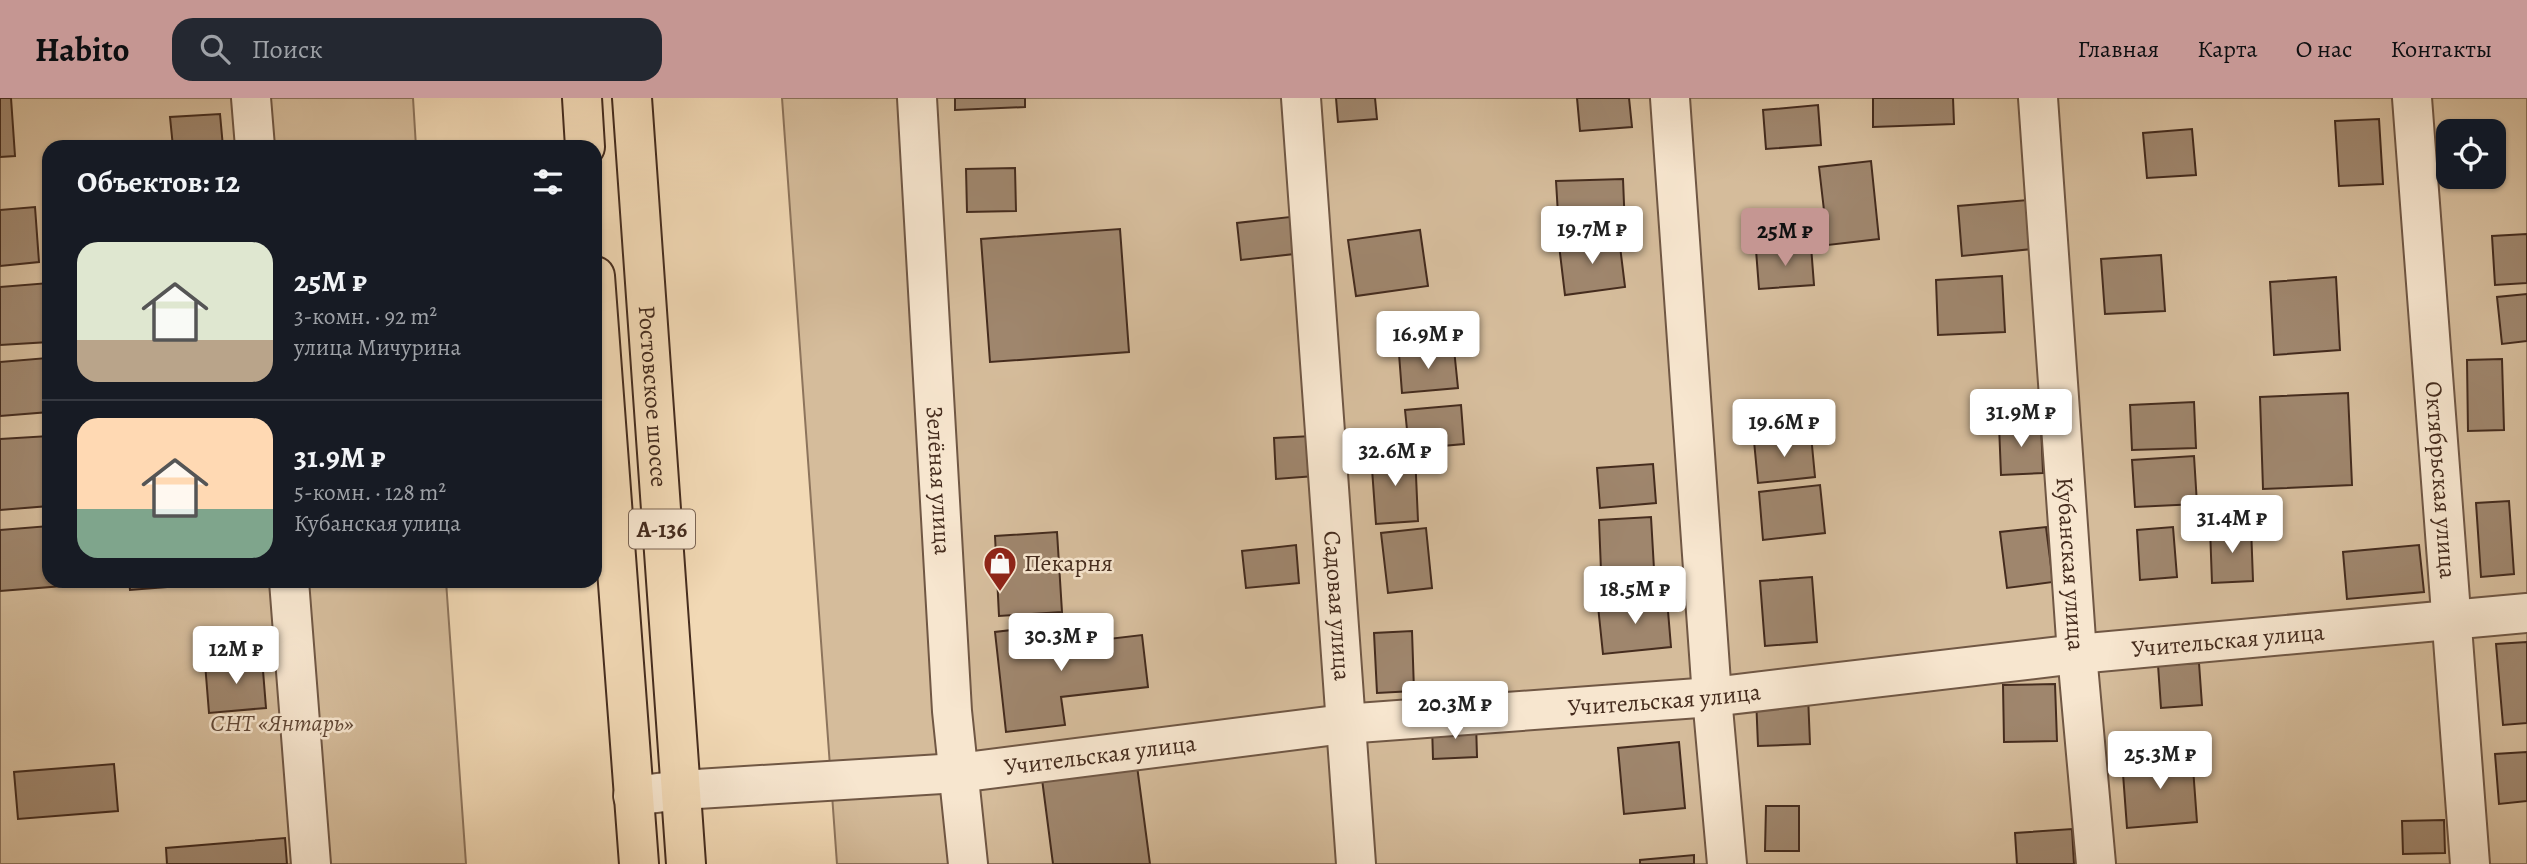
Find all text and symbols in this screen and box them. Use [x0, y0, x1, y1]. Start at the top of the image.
search box [172, 18, 662, 81]
text: Habito [35, 27, 130, 72]
icon: search [196, 30, 234, 68]
text: Поиск [252, 32, 323, 67]
text: Главная [2078, 33, 2159, 65]
text: Карта [2197, 33, 2258, 65]
text: О нас [2296, 33, 2352, 65]
text: Контакты [2390, 33, 2492, 65]
map controls [2436, 119, 2506, 189]
button: locate [2436, 119, 2506, 189]
text: Объектов: 12 [77, 162, 240, 202]
icon: filters [529, 163, 567, 201]
pin: 19.7M ₽ [1527, 206, 1657, 266]
pin: 25M ₽ [1736, 208, 1834, 268]
text: 19.7M ₽ [1557, 213, 1627, 244]
text: 25M ₽ [1757, 215, 1813, 246]
text: 25M ₽ [294, 261, 367, 301]
icon: home [133, 270, 217, 354]
text: 3-комн. · 92 m² [294, 301, 437, 332]
street label: Ростовское шоссе [631, 304, 675, 488]
pin: 16.9M ₽ [1363, 312, 1493, 371]
text: 16.9M ₽ [1393, 318, 1463, 349]
text: улица Мичурина [294, 332, 461, 363]
street label: Октябрьская улица [2417, 380, 2464, 580]
pin: 31.9M ₽ [1956, 390, 2086, 449]
text: 31.9M ₽ [1986, 396, 2056, 427]
pin: 19.6M ₽ [1719, 400, 1849, 459]
street label: Зелёная улица [919, 405, 959, 556]
text: 19.6M ₽ [1749, 406, 1819, 437]
pin: 32.6M ₽ [1330, 428, 1460, 488]
text: 32.6M ₽ [1358, 435, 1432, 466]
text: 31.9M ₽ [294, 437, 385, 477]
icon: home [133, 446, 217, 530]
street label: Кубанская улица [2049, 476, 2093, 652]
text: 5-комн. · 128 m² [294, 477, 446, 508]
pin: 31.4M ₽ [2167, 496, 2297, 555]
text: 31.4M ₽ [2197, 502, 2267, 533]
text: Кубанская улица [294, 508, 461, 539]
road number: А-136 [629, 510, 695, 548]
street label: Садовая улица [1316, 530, 1359, 682]
shop icon: Пекарня [981, 544, 1019, 593]
place label: Пекарня [1024, 547, 1113, 579]
pin: 18.5M ₽ [1570, 566, 1700, 626]
text: 18.5M ₽ [1600, 573, 1670, 604]
pin: 30.3M ₽ [996, 614, 1126, 673]
street label: Учительская улица [2130, 616, 2326, 665]
text: 30.3M ₽ [1025, 620, 1097, 651]
pin: 12M ₽ [187, 626, 285, 686]
text: 12M ₽ [209, 633, 263, 664]
street label: Учительская улица [1566, 675, 1762, 724]
pin: 20.3M ₽ [1390, 682, 1520, 741]
text: 20.3M ₽ [1418, 688, 1492, 719]
park label: СНТ «Янтарь» [210, 707, 354, 739]
street label: Учительская улица [1002, 727, 1198, 783]
pin: 25.3M ₽ [2095, 732, 2225, 791]
text: 25.3M ₽ [2124, 738, 2196, 769]

